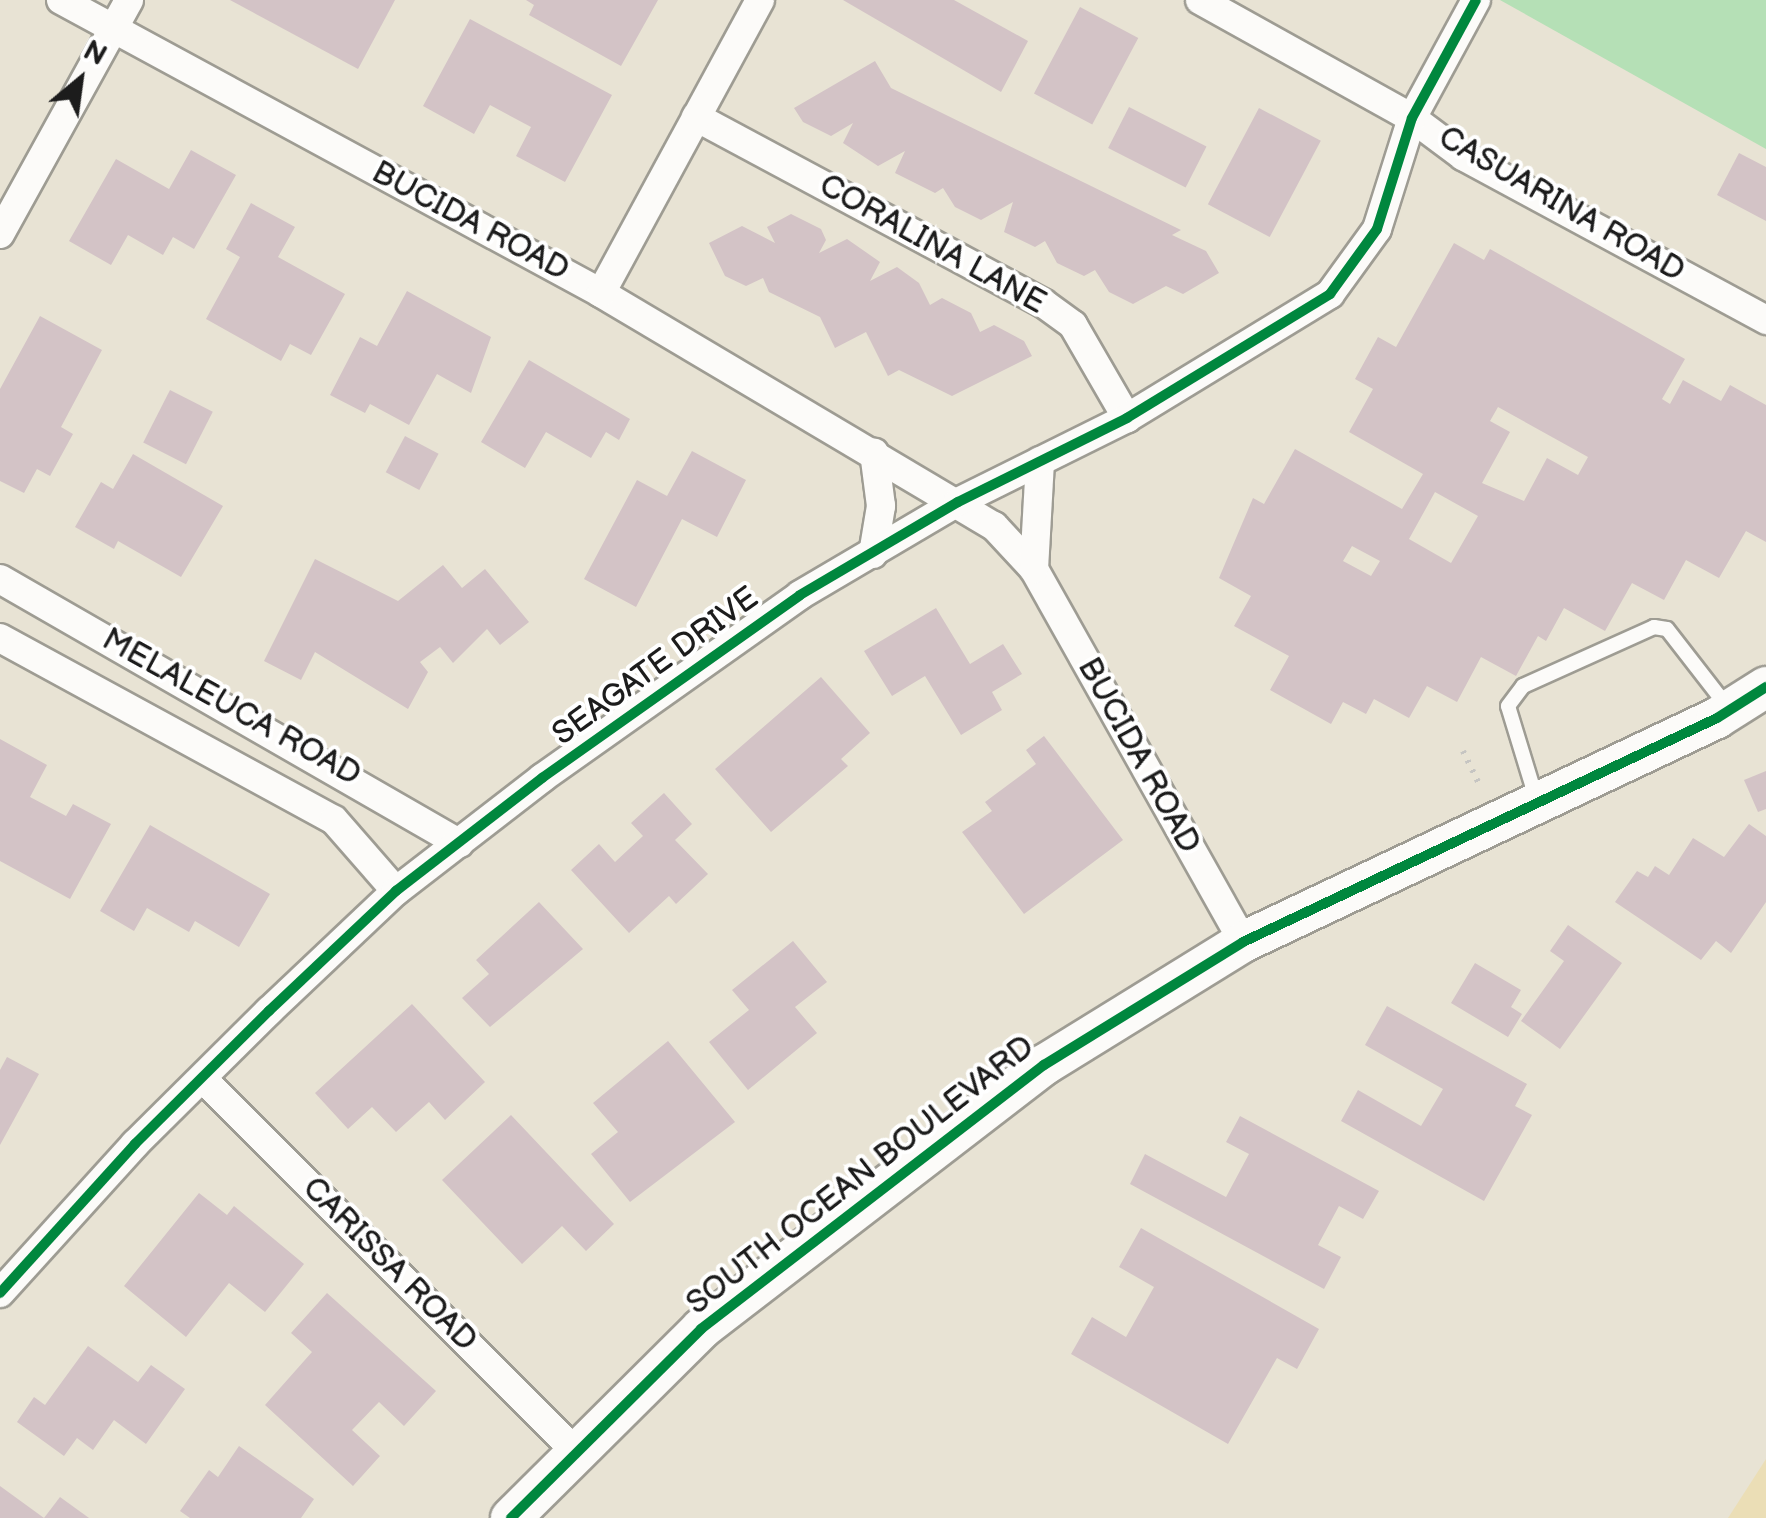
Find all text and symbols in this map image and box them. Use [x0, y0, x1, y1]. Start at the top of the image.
north arrow [30, 30, 130, 130]
text: N [78, 34, 112, 73]
street label: CASUARINA ROAD [1431, 119, 1691, 291]
street label: BUCIDA ROAD [365, 154, 575, 290]
street label: CORALINA LANE [812, 167, 1052, 323]
street label: SEAGATE DRIVE [546, 580, 766, 754]
street label: MELALEUCA ROAD [95, 621, 367, 795]
street label: BUCIDA ROAD [1068, 652, 1208, 860]
street label: SOUTH OCEAN BOULEVARD [680, 1028, 1042, 1324]
street label: CARISSA ROAD [294, 1170, 484, 1360]

